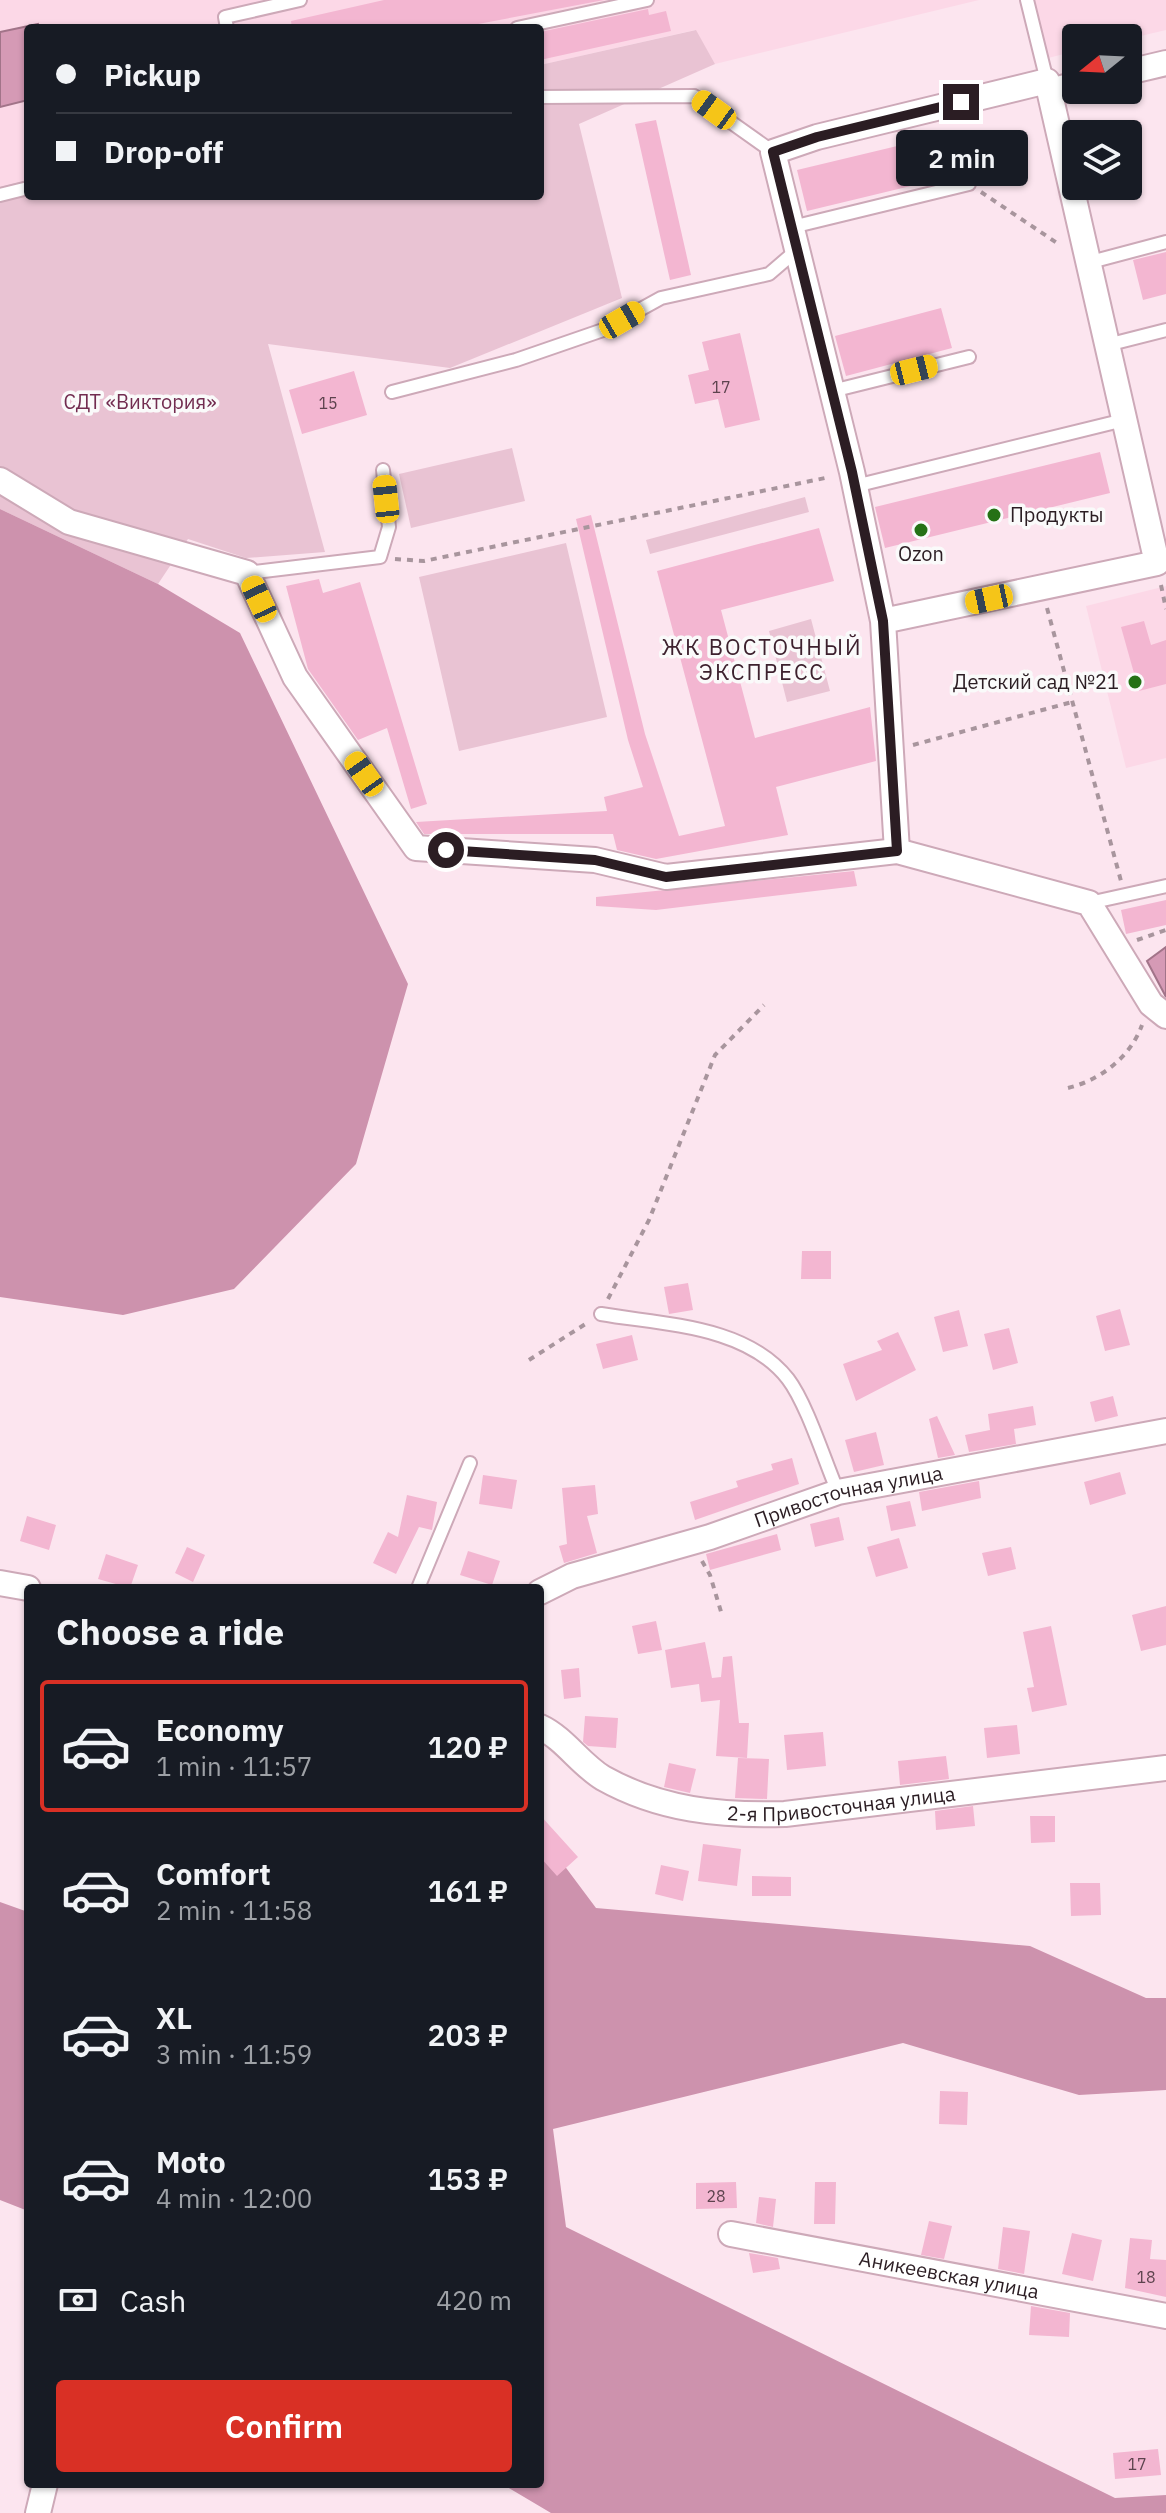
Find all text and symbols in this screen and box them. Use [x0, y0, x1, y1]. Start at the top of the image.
north arrow [1062, 24, 1142, 104]
map controls [1062, 24, 1142, 200]
text: Pickup [104, 55, 201, 94]
route end [943, 84, 979, 120]
car [688, 86, 740, 134]
button: layers [1062, 120, 1142, 200]
callout: 2 min [895, 130, 1027, 186]
text: Drop-off [104, 132, 223, 171]
text: 2 min [928, 141, 996, 175]
car [595, 298, 649, 342]
car [888, 353, 940, 387]
house number: 17 [711, 377, 731, 397]
park label: СДТ «Виктория» [63, 388, 217, 415]
house number: 15 [318, 393, 338, 413]
car [372, 474, 400, 524]
place label: Продукты [1010, 501, 1103, 528]
marker: Продукты [985, 506, 1003, 524]
marker: Ozon [912, 521, 930, 539]
place label: Ozon [898, 540, 944, 567]
car [238, 572, 280, 626]
car [963, 582, 1015, 616]
district label: ЖК ВОСТОЧНЫЙ ЭКСПРЕСС [661, 632, 863, 686]
place label: Детский сад №21 [953, 668, 1119, 695]
marker: Детский сад №21 [1126, 673, 1144, 691]
car [340, 747, 388, 801]
route start [428, 832, 464, 868]
street label: Привосточная улица [750, 1459, 945, 1533]
text: Choose a ride [56, 1608, 284, 1655]
icon: car [60, 1710, 132, 1782]
text: Economy [156, 1710, 284, 1749]
text: 120 ₽ [427, 1727, 508, 1766]
text: 1 min · 11:57 [156, 1749, 312, 1783]
street label: 2-я Привосточная улица [726, 1780, 957, 1827]
icon: car [60, 1854, 132, 1926]
text: Comfort [156, 1854, 271, 1893]
text: 161 ₽ [427, 1871, 508, 1910]
text: 2 min · 11:58 [156, 1893, 312, 1927]
icon: car [60, 1998, 132, 2070]
text: XL [156, 1998, 192, 2037]
text: 203 ₽ [427, 2015, 508, 2054]
text: 3 min · 11:59 [156, 2037, 312, 2071]
icon: car [60, 2142, 132, 2214]
text: Moto [156, 2142, 226, 2181]
text: 153 ₽ [427, 2159, 508, 2198]
text: 4 min · 12:00 [156, 2181, 312, 2215]
house number: 28 [706, 2186, 726, 2206]
street label: Аникеевская улица [857, 2244, 1042, 2305]
house number: 18 [1136, 2267, 1156, 2287]
icon: cash [56, 2278, 100, 2322]
text: Cash [120, 2281, 186, 2320]
text: 420 m [436, 2283, 512, 2317]
button: Confirm [56, 2380, 512, 2472]
house number: 17 [1127, 2454, 1147, 2474]

